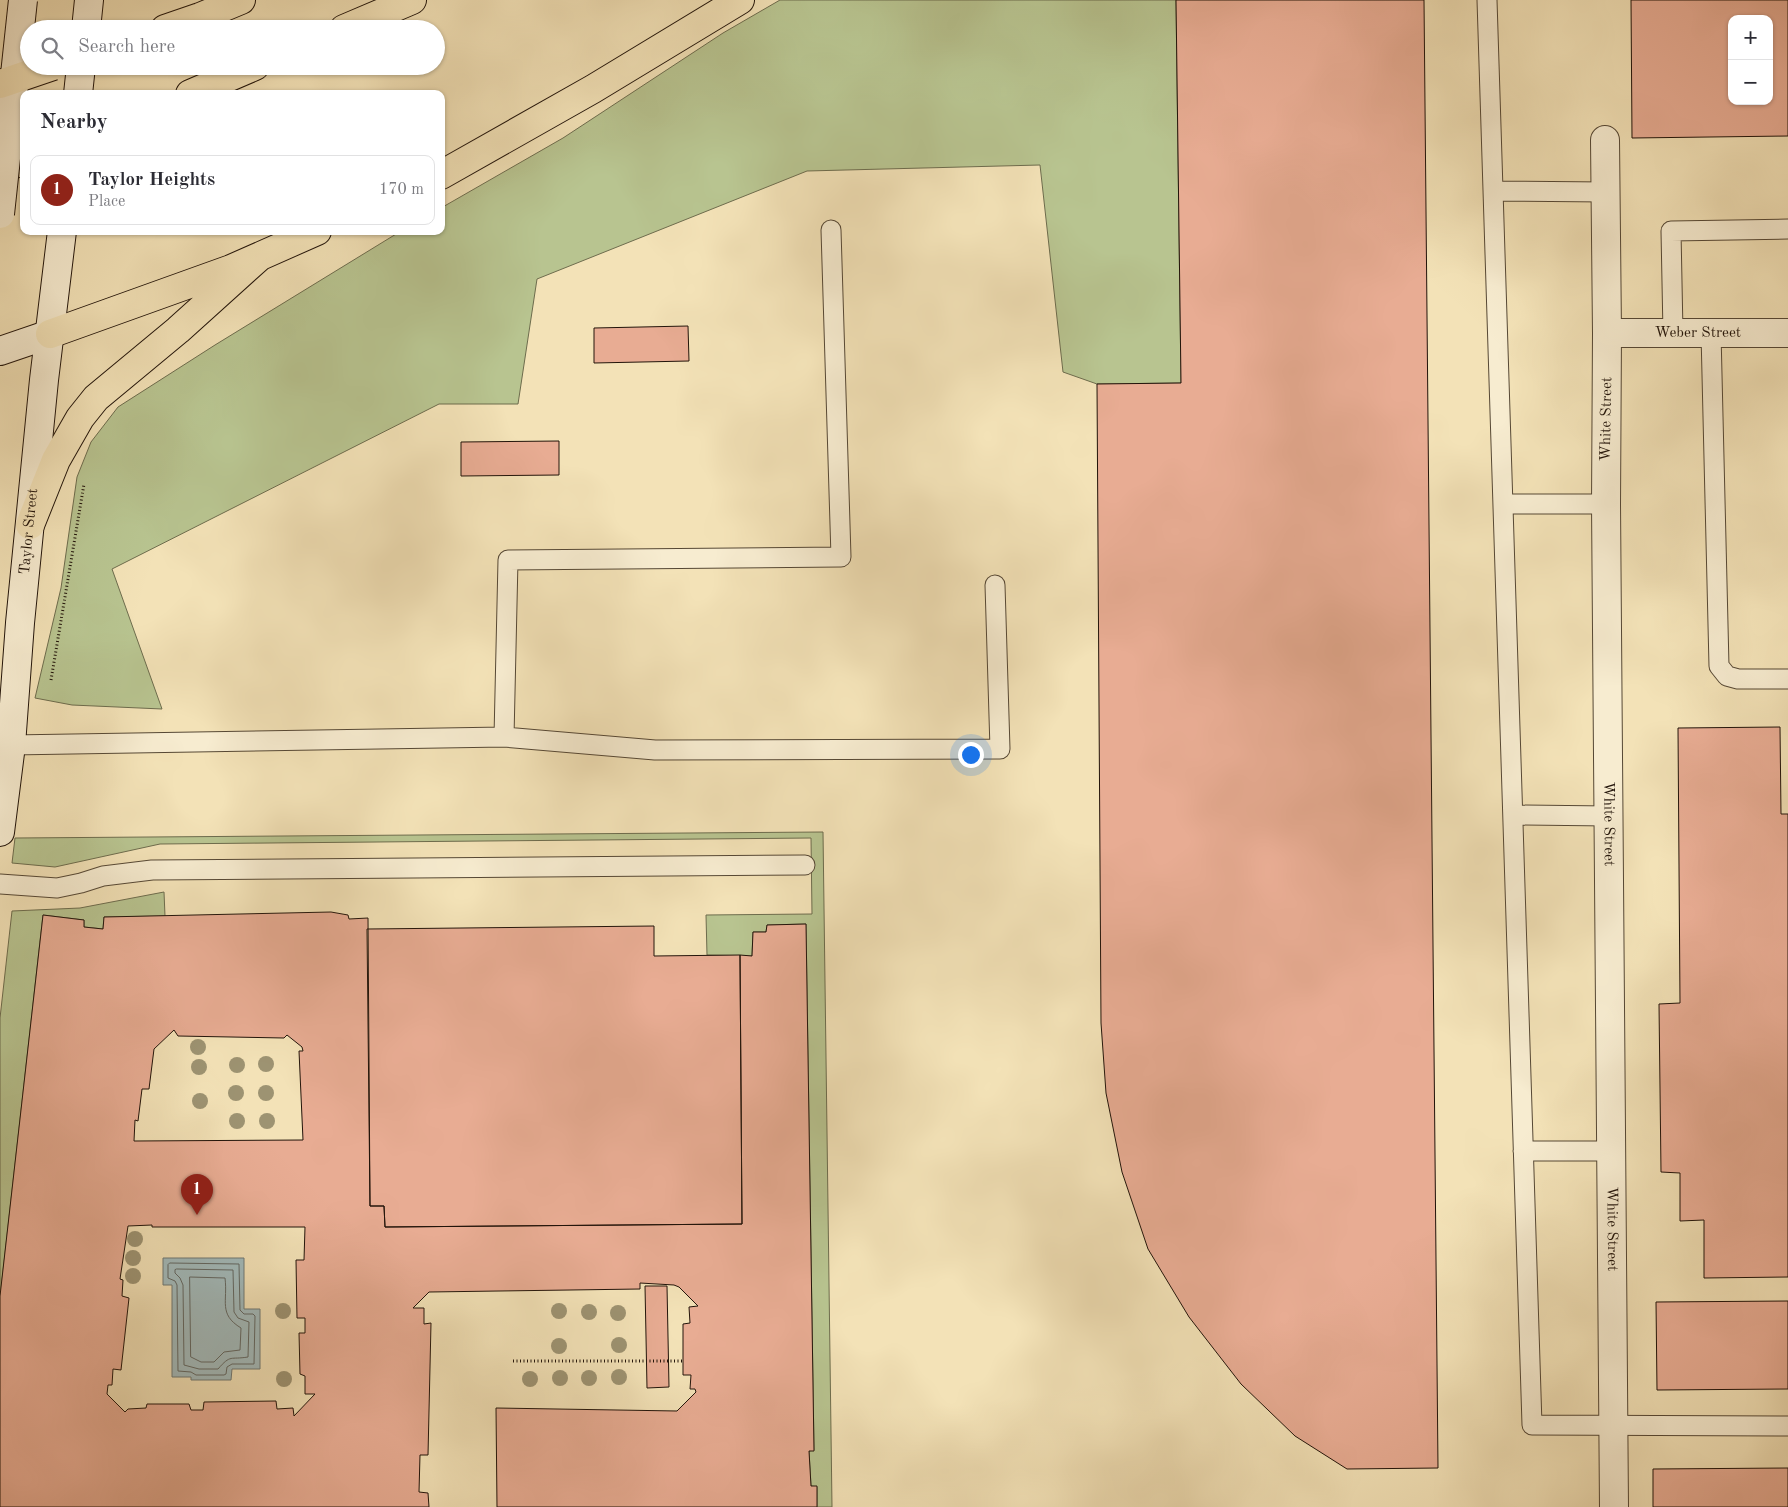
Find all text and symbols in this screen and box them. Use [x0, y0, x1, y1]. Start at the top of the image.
map controls [1728, 15, 1773, 105]
button: + [1728, 15, 1773, 60]
search box [20, 20, 445, 75]
icon: search [38, 34, 66, 62]
text: Search here [78, 38, 175, 57]
button: − [1728, 60, 1773, 105]
text: Nearby [40, 112, 108, 133]
text: Taylor Heights [88, 171, 215, 190]
text: 1 [52, 182, 62, 198]
text: 170 m [379, 182, 424, 198]
text: Place [88, 194, 125, 210]
street label: Weber Street [1655, 326, 1741, 341]
street label: White Street [1599, 377, 1615, 461]
street label: Taylor Street [17, 488, 41, 575]
your location [958, 742, 984, 768]
street label: White Street [1601, 782, 1616, 866]
pin: 1 [181, 1174, 213, 1215]
street label: White Street [1604, 1187, 1620, 1271]

